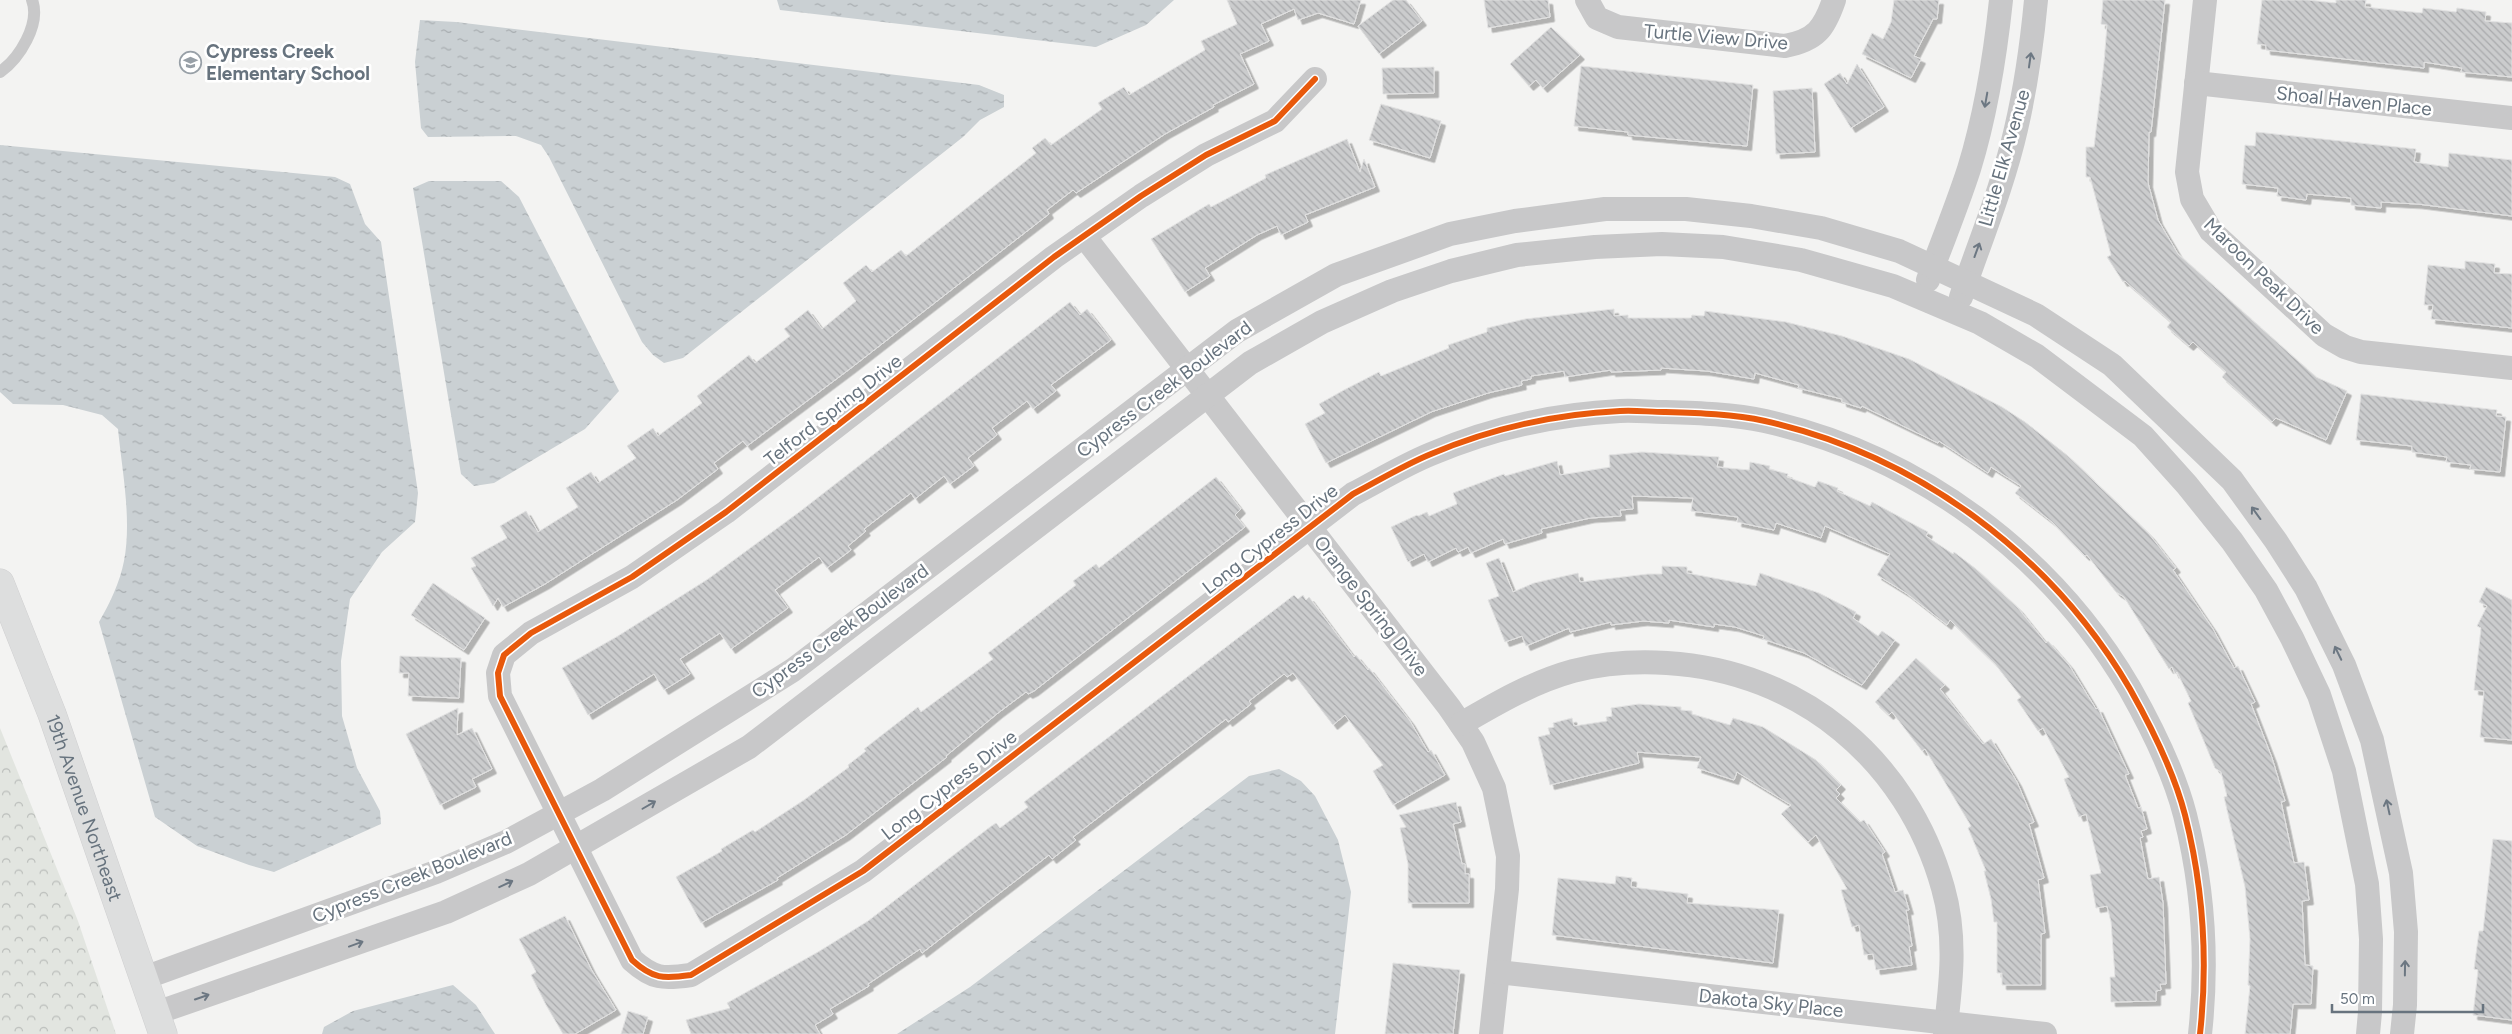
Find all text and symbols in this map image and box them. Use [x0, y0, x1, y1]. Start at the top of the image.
street label: Turtle View Drive [1643, 19, 1789, 55]
place label: Cypress Creek Elementary School [206, 40, 370, 85]
school or university icon: Cypress Creek Elementary School [178, 50, 202, 74]
one-way arrow [2025, 52, 2035, 68]
street label: Shoal Haven Place [2275, 81, 2433, 121]
street label: Little Elk Avenue [1973, 87, 2035, 229]
one-way arrow [1981, 92, 1991, 108]
street label: Maroon Peak Drive [2199, 213, 2329, 339]
one-way arrow [1973, 242, 1983, 258]
street label: Cypress Creek Boulevard [1072, 316, 1256, 462]
street label: Telford Spring Drive [760, 349, 906, 471]
street label: Long Cypress Drive [1198, 479, 1342, 599]
one-way arrow [2251, 506, 2261, 520]
street label: Orange Spring Drive [1309, 531, 1433, 681]
street label: Cypress Creek Boulevard [747, 559, 933, 703]
one-way arrow [2333, 646, 2342, 661]
street label: 19th Avenue Northeast [41, 711, 127, 904]
street label: Long Cypress Drive [877, 725, 1021, 845]
one-way arrow [2382, 799, 2392, 815]
one-way arrow [641, 800, 655, 810]
street label: Cypress Creek Boulevard [309, 826, 515, 928]
one-way arrow [499, 879, 514, 889]
one-way arrow [347, 939, 363, 948]
one-way arrow [2401, 960, 2410, 976]
scale bar [2332, 982, 2483, 1014]
street label: Dakota Sky Place [1697, 984, 1845, 1022]
text: 50 m [2340, 990, 2375, 1008]
one-way arrow [194, 992, 210, 1002]

